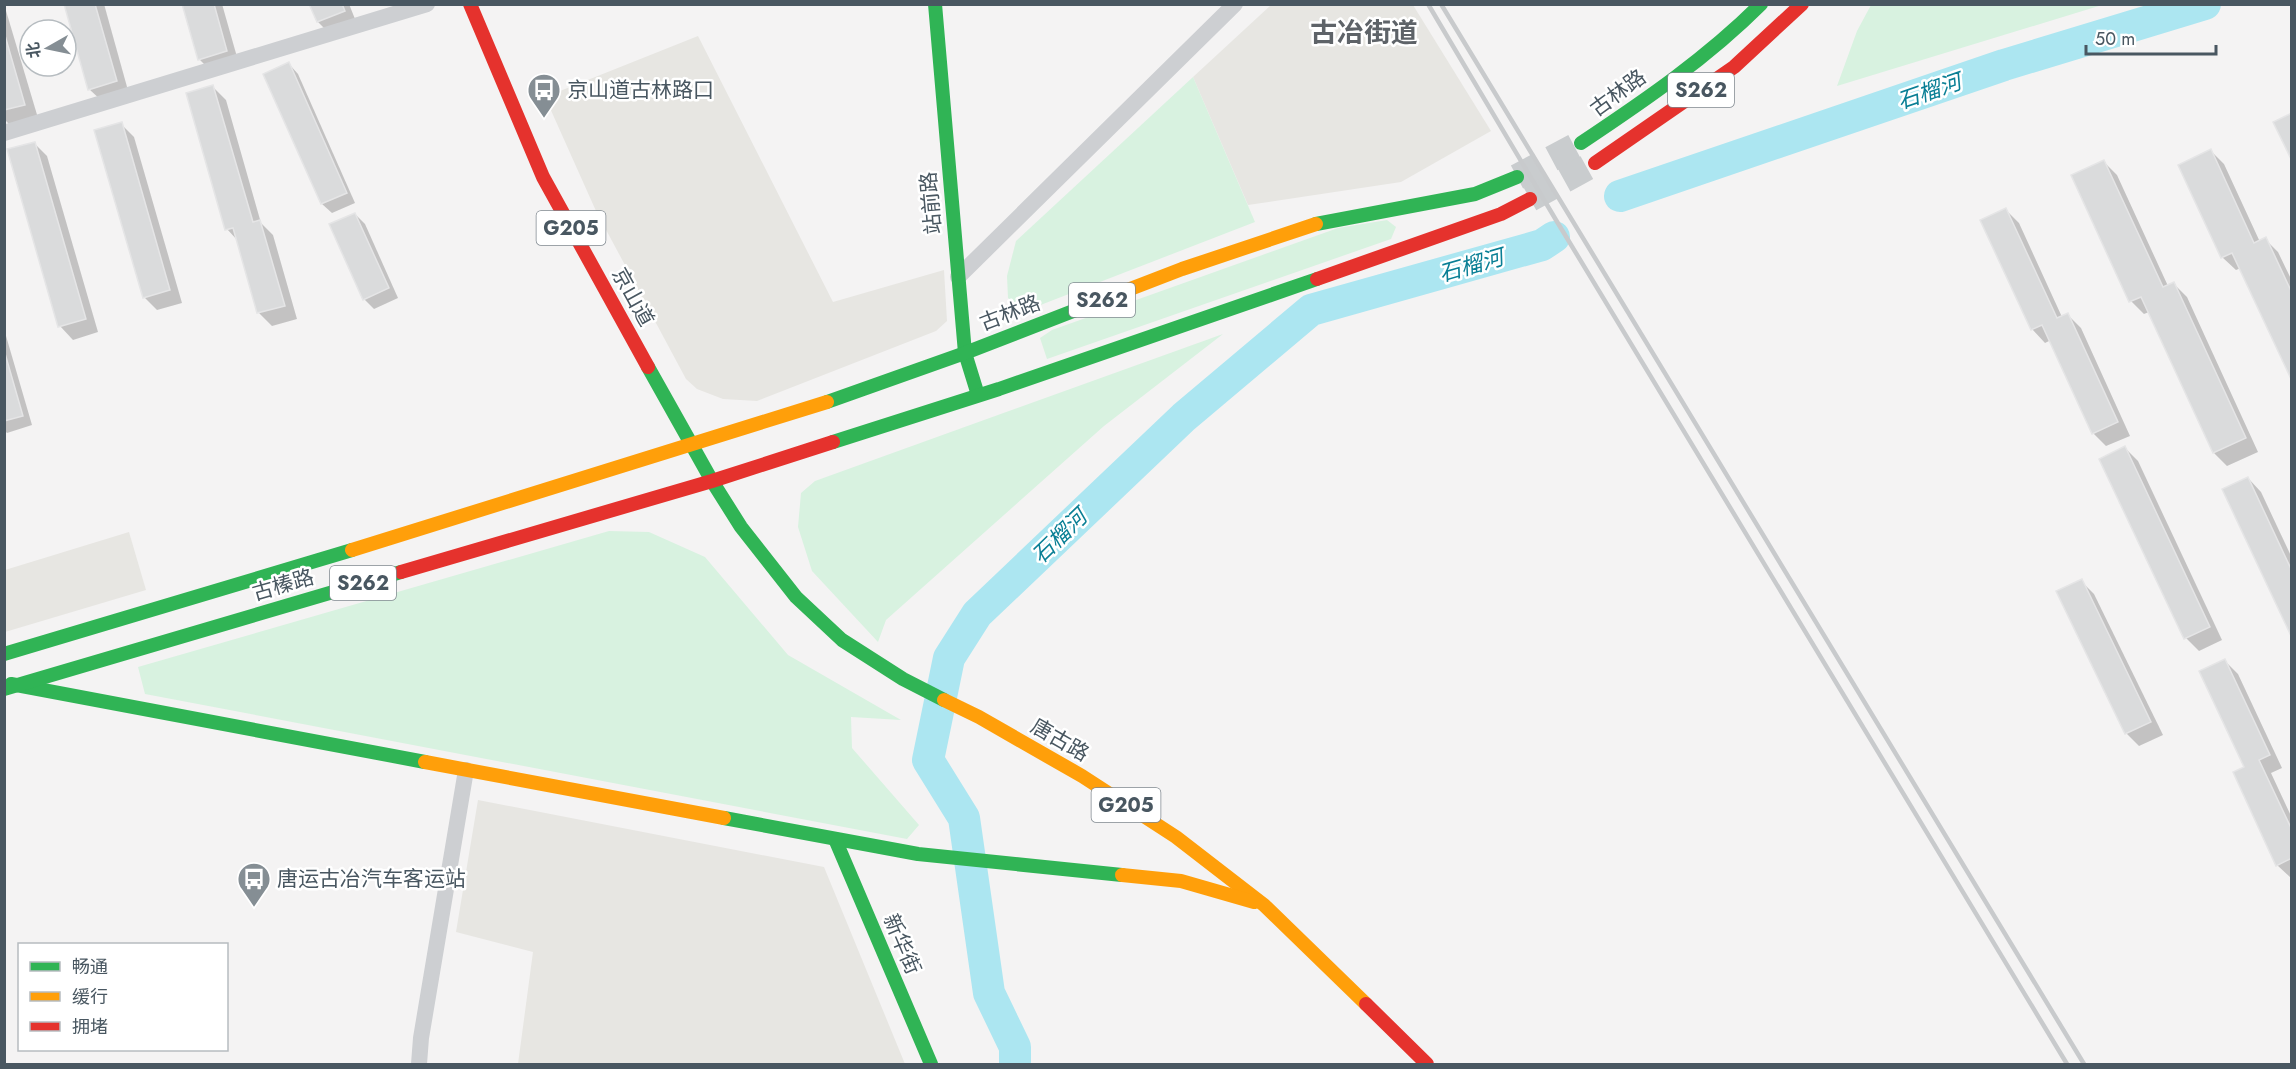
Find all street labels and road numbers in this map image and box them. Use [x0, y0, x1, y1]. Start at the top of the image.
street label: 古林路 [1584, 62, 1652, 124]
road number: S262 [1668, 73, 1734, 107]
street label: 站前路 [913, 170, 949, 236]
road number: G205 [536, 211, 606, 245]
street label: 京山道 [605, 262, 661, 332]
road number: S262 [1069, 283, 1135, 317]
street label: 古林路 [975, 288, 1045, 338]
street label: 古榛路 [249, 562, 317, 608]
road number: S262 [330, 566, 396, 600]
street label: 唐古路 [1025, 711, 1095, 769]
road number: G205 [1092, 788, 1160, 822]
street label: 新华街 [876, 909, 928, 979]

